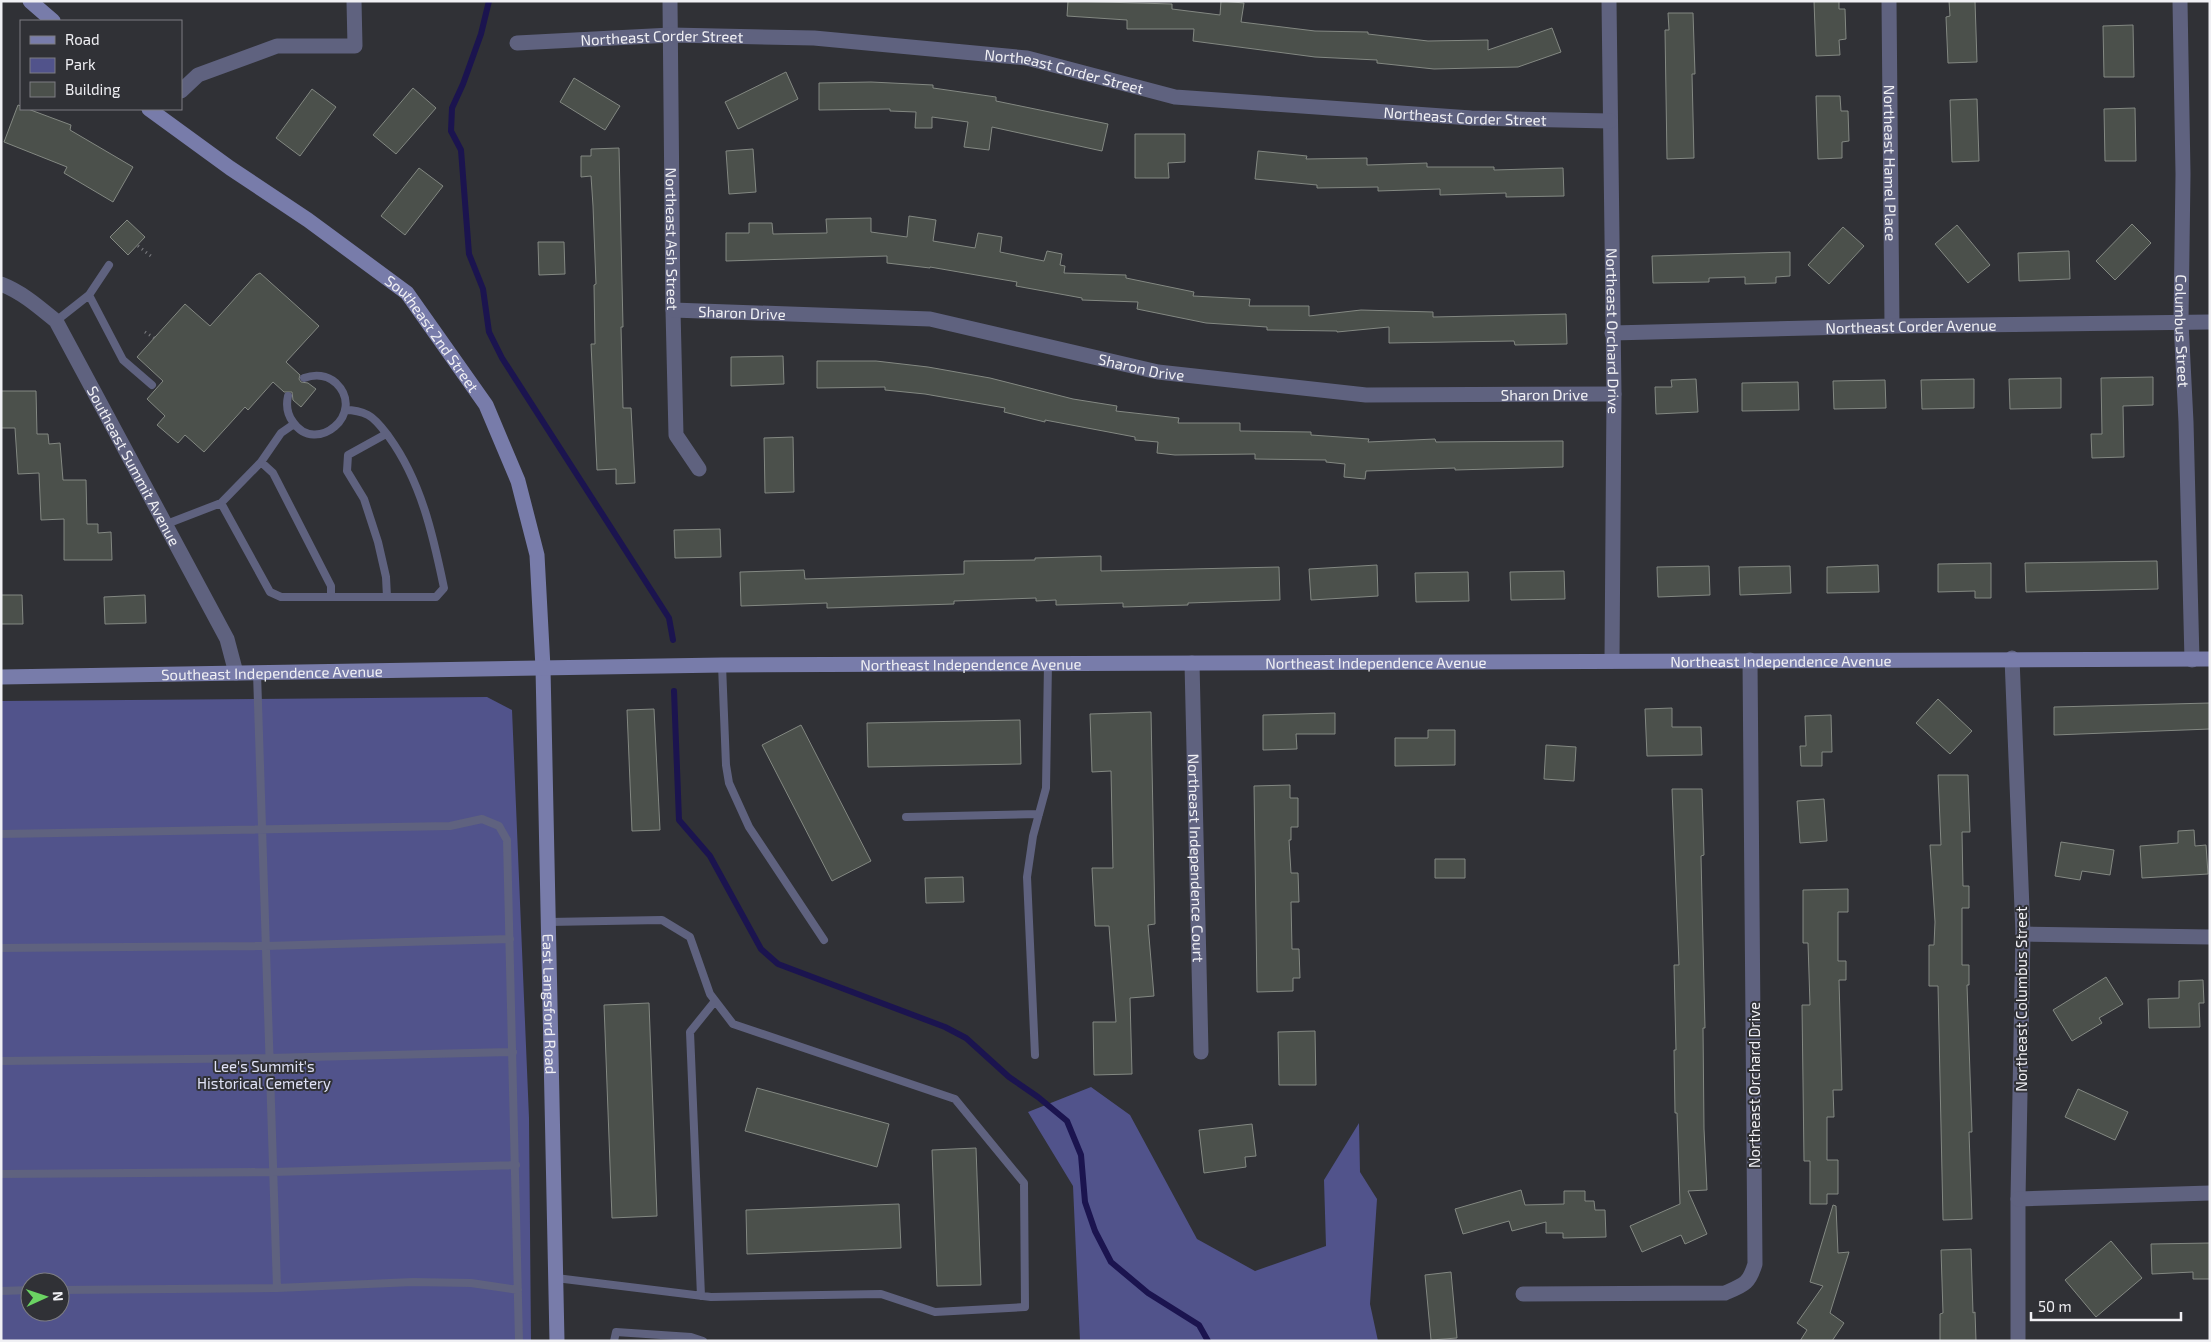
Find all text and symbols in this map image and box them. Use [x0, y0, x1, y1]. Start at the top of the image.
legend [20, 20, 182, 110]
street label: Northeast Corder Street [580, 26, 744, 49]
text: Road [65, 30, 100, 48]
street label: Northeast Corder Street [984, 45, 1146, 97]
text: Park [65, 55, 96, 73]
text: Building [65, 80, 121, 98]
street label: Northeast Hamel Place [1881, 85, 1900, 241]
street label: Northeast Corder Street [1383, 103, 1547, 129]
street label: Northeast Ash Street [663, 167, 682, 311]
street label: Northeast Orchard Drive [1603, 248, 1623, 414]
street label: Southeast 2nd Street [382, 271, 483, 396]
street label: Columbus Street [2172, 274, 2193, 388]
street label: Sharon Drive [698, 302, 786, 323]
street label: Northeast Corder Avenue [1825, 316, 1997, 337]
street label: Sharon Drive [1097, 349, 1185, 384]
street label: Southeast Summit Avenue [84, 383, 184, 549]
street label: Sharon Drive [1501, 385, 1588, 403]
street label: Northeast Independence Avenue [1670, 651, 1892, 670]
street label: Northeast Independence Avenue [1265, 653, 1487, 672]
street label: Northeast Independence Avenue [860, 655, 1082, 673]
street label: Southeast Independence Avenue [161, 662, 383, 683]
street label: Northeast Independence Court [1185, 753, 1208, 963]
street label: Northeast Columbus Street [2012, 906, 2030, 1092]
street label: East Langsford Road [540, 933, 560, 1074]
street label: Northeast Orchard Drive [1745, 1002, 1763, 1168]
park label: Lee's Summit's Historical Cemetery [197, 1057, 331, 1092]
north arrow [20, 1272, 70, 1322]
scale bar [2031, 1290, 2181, 1322]
text: N [50, 1291, 67, 1302]
text: 50 m [2038, 1297, 2072, 1315]

